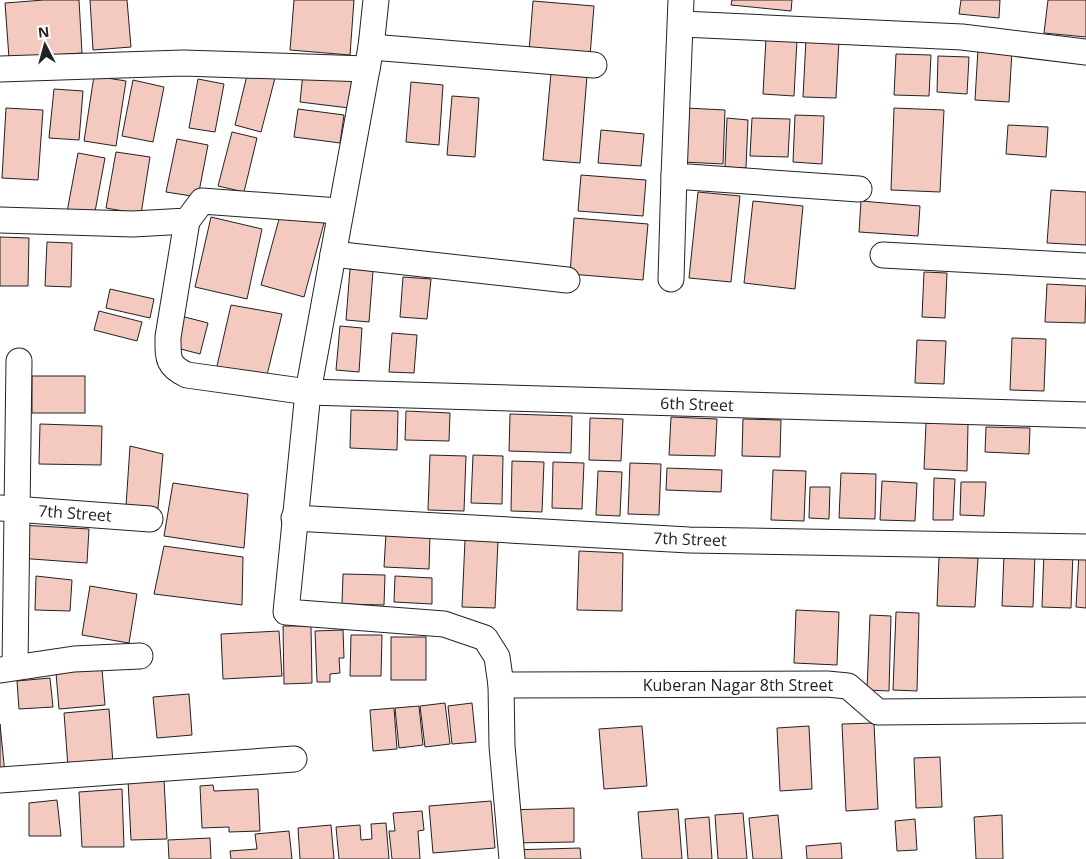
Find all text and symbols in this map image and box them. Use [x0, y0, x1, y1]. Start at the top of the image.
north arrow [20, 20, 70, 70]
text: N [37, 22, 50, 42]
street label: 6th Street [660, 392, 734, 416]
street label: 7th Street [38, 499, 113, 527]
street label: 7th Street [653, 527, 727, 551]
street label: Kuberan Nagar 8th Street [643, 674, 834, 696]

